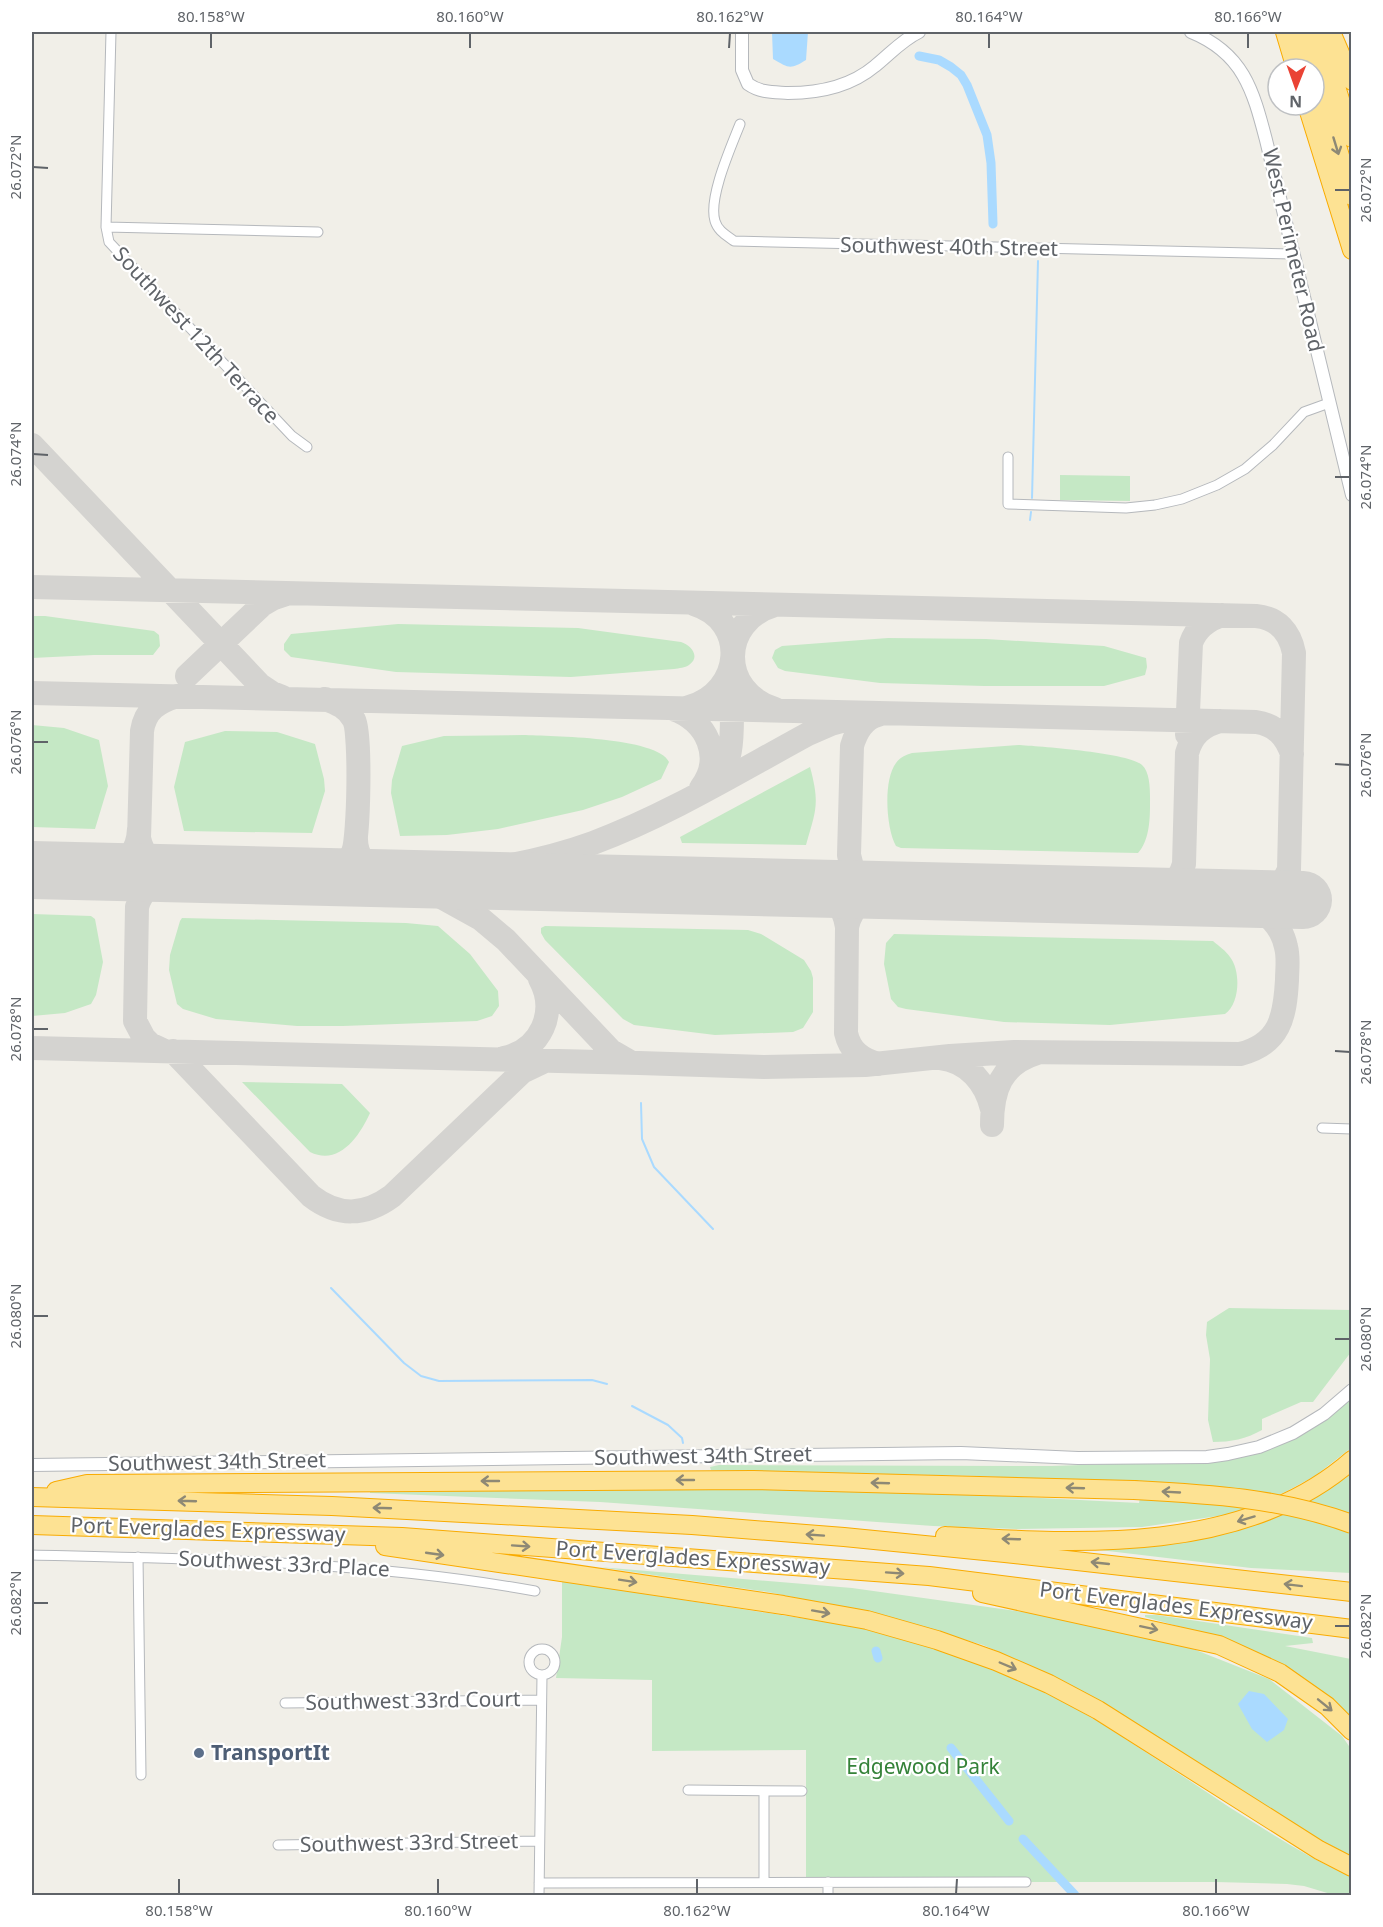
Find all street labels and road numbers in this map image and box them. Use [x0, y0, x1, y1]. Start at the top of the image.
street label: West Perimeter Road [1257, 145, 1331, 354]
street label: Southwest 40th Street [840, 230, 1059, 262]
street label: Southwest 12th Terrace [107, 240, 286, 429]
street label: Southwest 34th Street [594, 1439, 813, 1471]
street label: Southwest 34th Street [108, 1445, 327, 1477]
street label: Port Everglades Expressway [70, 1510, 346, 1548]
street label: Port Everglades Expressway [555, 1533, 832, 1581]
street label: Southwest 33rd Place [178, 1543, 390, 1583]
street label: Port Everglades Expressway [1038, 1574, 1315, 1636]
street label: Southwest 33rd Court [305, 1684, 521, 1716]
street label: Southwest 33rd Street [299, 1826, 519, 1858]

